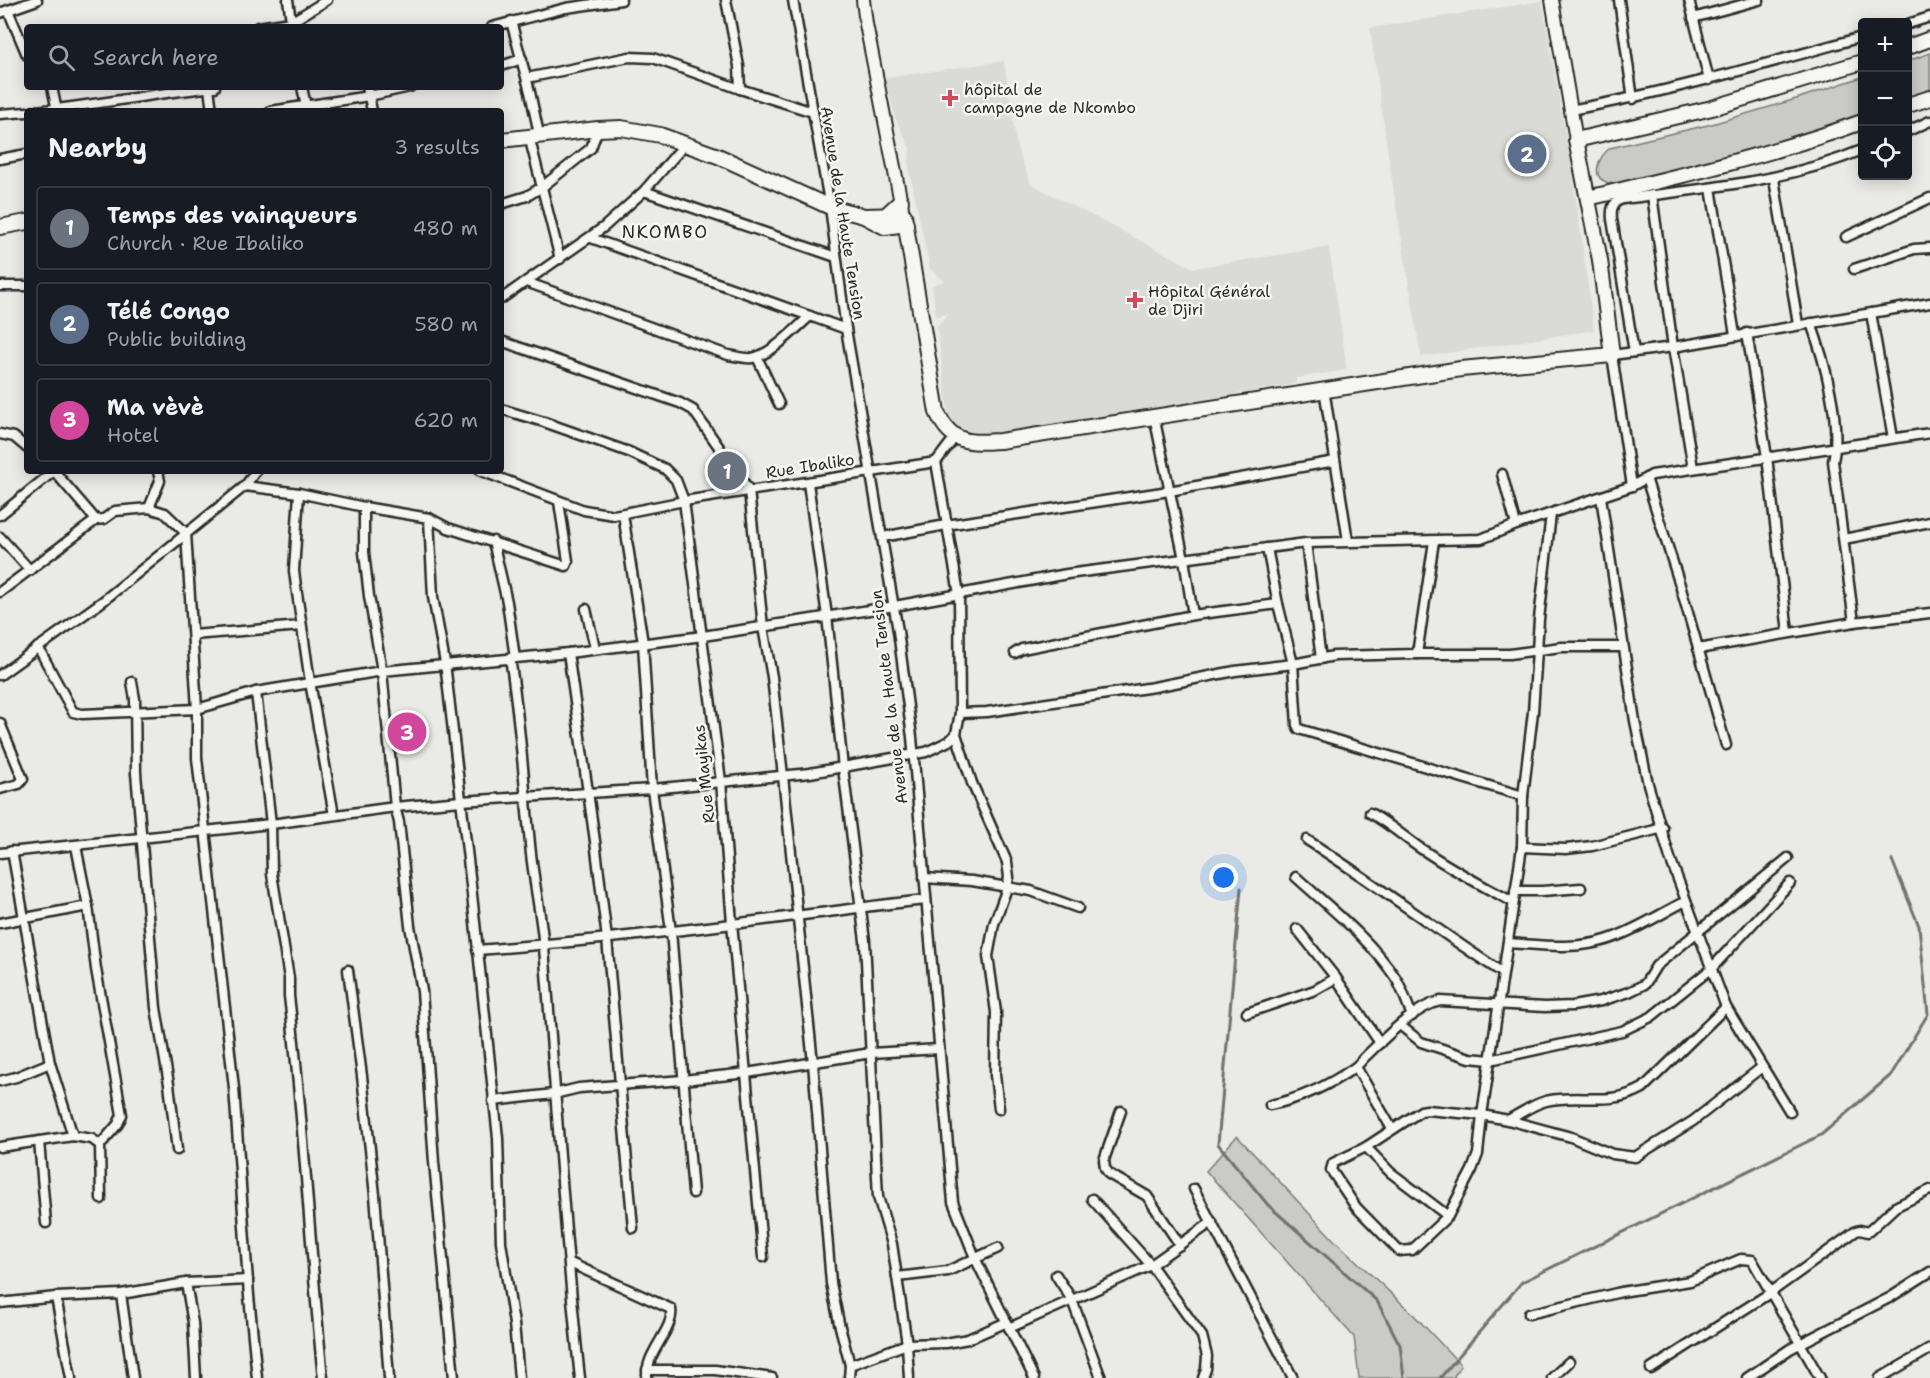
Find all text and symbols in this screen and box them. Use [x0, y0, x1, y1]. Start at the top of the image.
map controls [1858, 18, 1912, 180]
button: + [1858, 18, 1912, 72]
search box [24, 24, 504, 90]
icon: search [45, 41, 78, 74]
text: Search here [93, 43, 219, 72]
button: − [1858, 72, 1912, 126]
place label: hôpital de campagne de Nkombo [964, 79, 1136, 118]
marker: hôpital de campagne de Nkombo [941, 89, 959, 107]
street label: Avenue de la Haute Tension [816, 105, 870, 321]
button: locate [1858, 126, 1912, 180]
text: Nearby [48, 130, 147, 165]
pin: 2 [1508, 132, 1546, 176]
text: 3 results [394, 134, 480, 160]
text: Temps des vainqueurs [107, 201, 357, 230]
text: 1 [65, 215, 74, 241]
text: 480 m [413, 215, 478, 241]
district label: NKOMBO [621, 220, 709, 244]
text: Church · Rue Ibaliko [107, 230, 304, 256]
place label: Hôpital Général de Djiri [1148, 281, 1270, 320]
marker: Hôpital Général de Djiri [1126, 291, 1144, 309]
text: Télé Congo [107, 297, 230, 326]
text: 2 [63, 311, 77, 337]
text: 580 m [415, 311, 478, 337]
text: Public building [107, 326, 246, 352]
text: Ma vèvè [107, 393, 204, 422]
text: 3 [63, 407, 77, 433]
text: 620 m [414, 407, 478, 433]
text: Hotel [107, 422, 159, 448]
pin: 1 [708, 448, 746, 494]
street label: Rue Ibaliko [764, 449, 856, 483]
street label: Avenue de la Haute Tension [865, 588, 913, 805]
pin: 3 [388, 710, 426, 754]
street label: Rue Mayikas [688, 724, 720, 824]
your location [1209, 863, 1238, 892]

